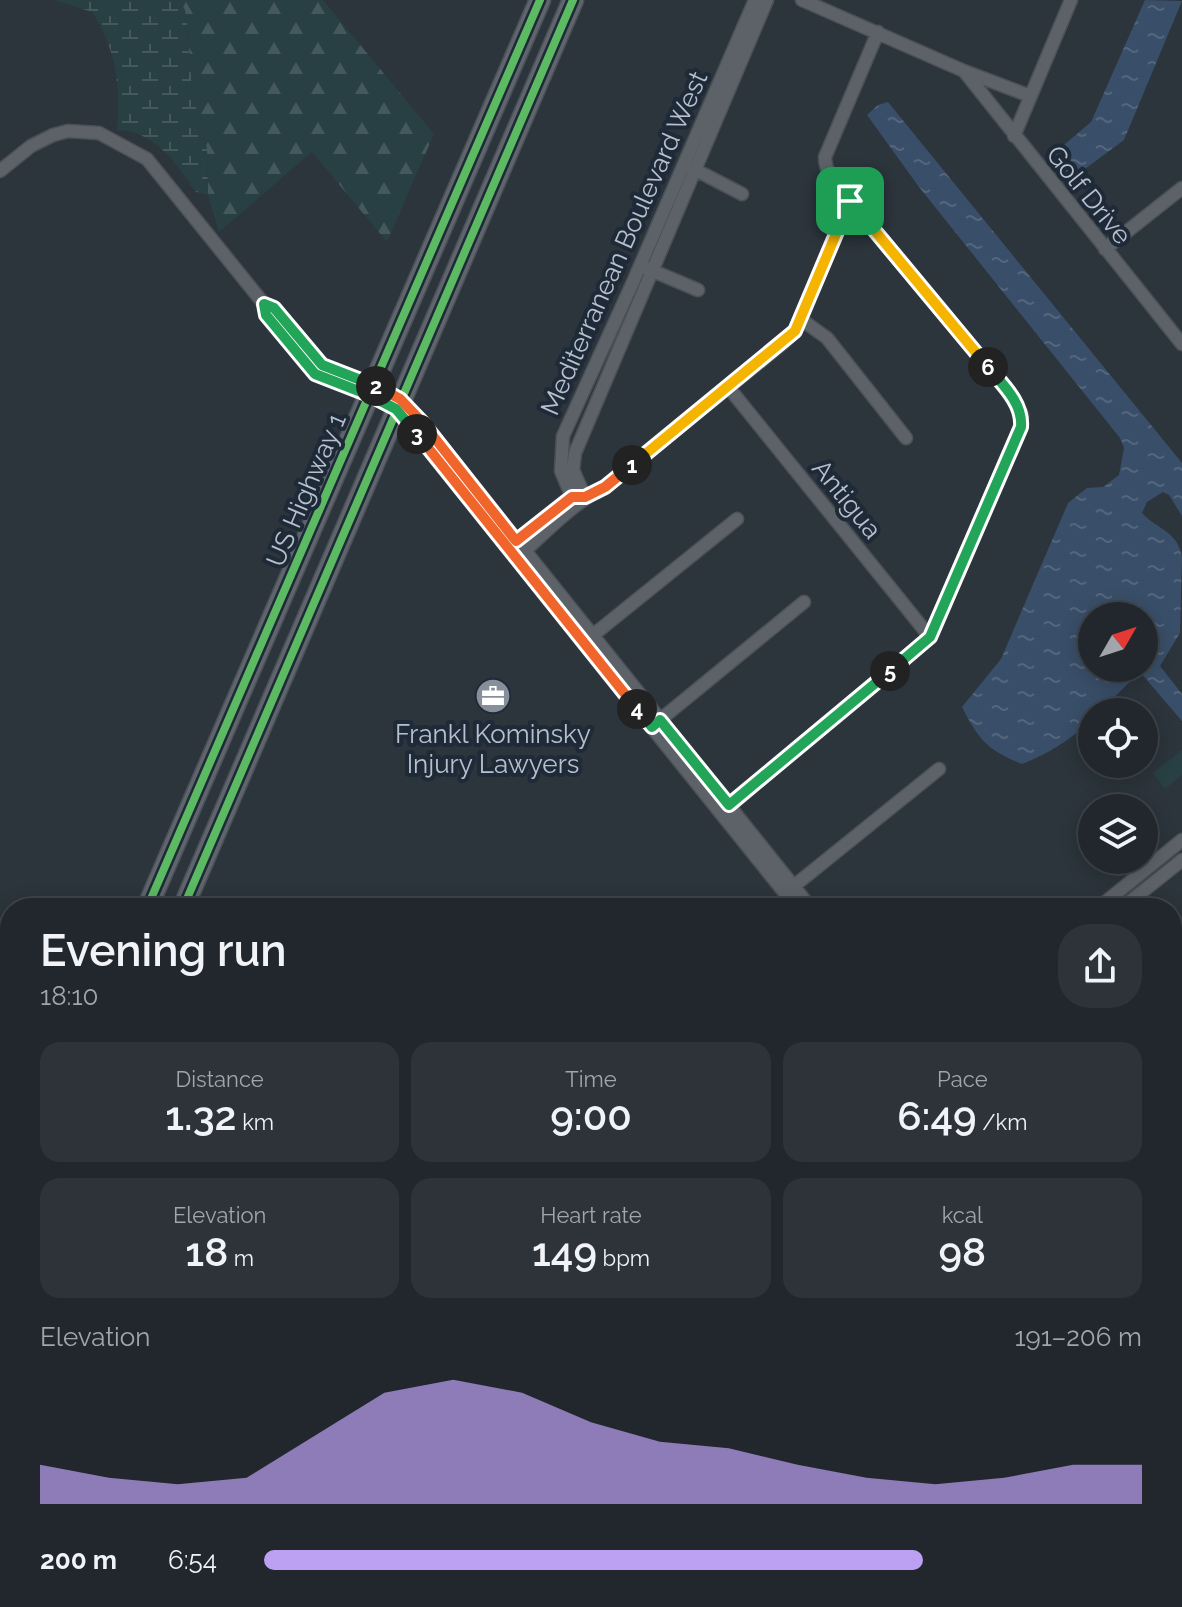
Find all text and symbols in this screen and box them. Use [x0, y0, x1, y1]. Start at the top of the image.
street label: Mediterranean Boulevard West [534, 66, 714, 419]
street label: Golf Drive [1040, 140, 1138, 250]
pin [816, 167, 884, 235]
icon: arrive [828, 179, 872, 223]
pin: 6 [968, 347, 1008, 387]
text: 6 [981, 354, 995, 380]
pin: 2 [356, 366, 396, 406]
text: 2 [370, 373, 382, 399]
street label: US Highway 1 [260, 409, 352, 571]
pin: 3 [397, 414, 437, 454]
text: 3 [411, 421, 423, 447]
pin: 1 [612, 445, 652, 485]
text: 1 [627, 452, 637, 478]
street label: Antigua [806, 454, 888, 544]
north arrow [1078, 602, 1158, 682]
map controls [1078, 602, 1158, 874]
pin: 5 [870, 651, 910, 691]
text: 5 [884, 658, 896, 684]
office icon: Frankl Kominsky Injury Lawyers [474, 677, 512, 715]
pin: 4 [617, 689, 657, 729]
text: 4 [631, 696, 643, 722]
button: locate [1078, 698, 1158, 778]
place label: Frankl Kominsky Injury Lawyers [395, 719, 591, 779]
button: layers [1078, 794, 1158, 874]
button: share [1058, 924, 1142, 1008]
text: Evening run [40, 925, 287, 976]
text: 18:10 [40, 981, 98, 1011]
text: Distance [176, 1066, 264, 1092]
text: Time [565, 1066, 617, 1092]
text: Pace [937, 1066, 988, 1092]
text: 1.32 [165, 1092, 237, 1139]
text: 9:00 [550, 1092, 632, 1139]
text: 6:49 [897, 1092, 977, 1139]
text: km [237, 1109, 274, 1135]
text: /km [977, 1109, 1027, 1135]
text: Elevation [173, 1202, 266, 1228]
text: Heart rate [540, 1202, 642, 1228]
text: kcal [942, 1202, 983, 1228]
text: 18 [185, 1228, 228, 1275]
text: 149 [532, 1228, 597, 1275]
text: 98 [939, 1228, 986, 1275]
text: m [228, 1245, 254, 1271]
text: bpm [597, 1245, 650, 1271]
text: Elevation [40, 1322, 150, 1352]
text: 191–206 m [1014, 1322, 1142, 1352]
text: 200 m [40, 1545, 117, 1575]
text: 6:54 [168, 1545, 217, 1575]

